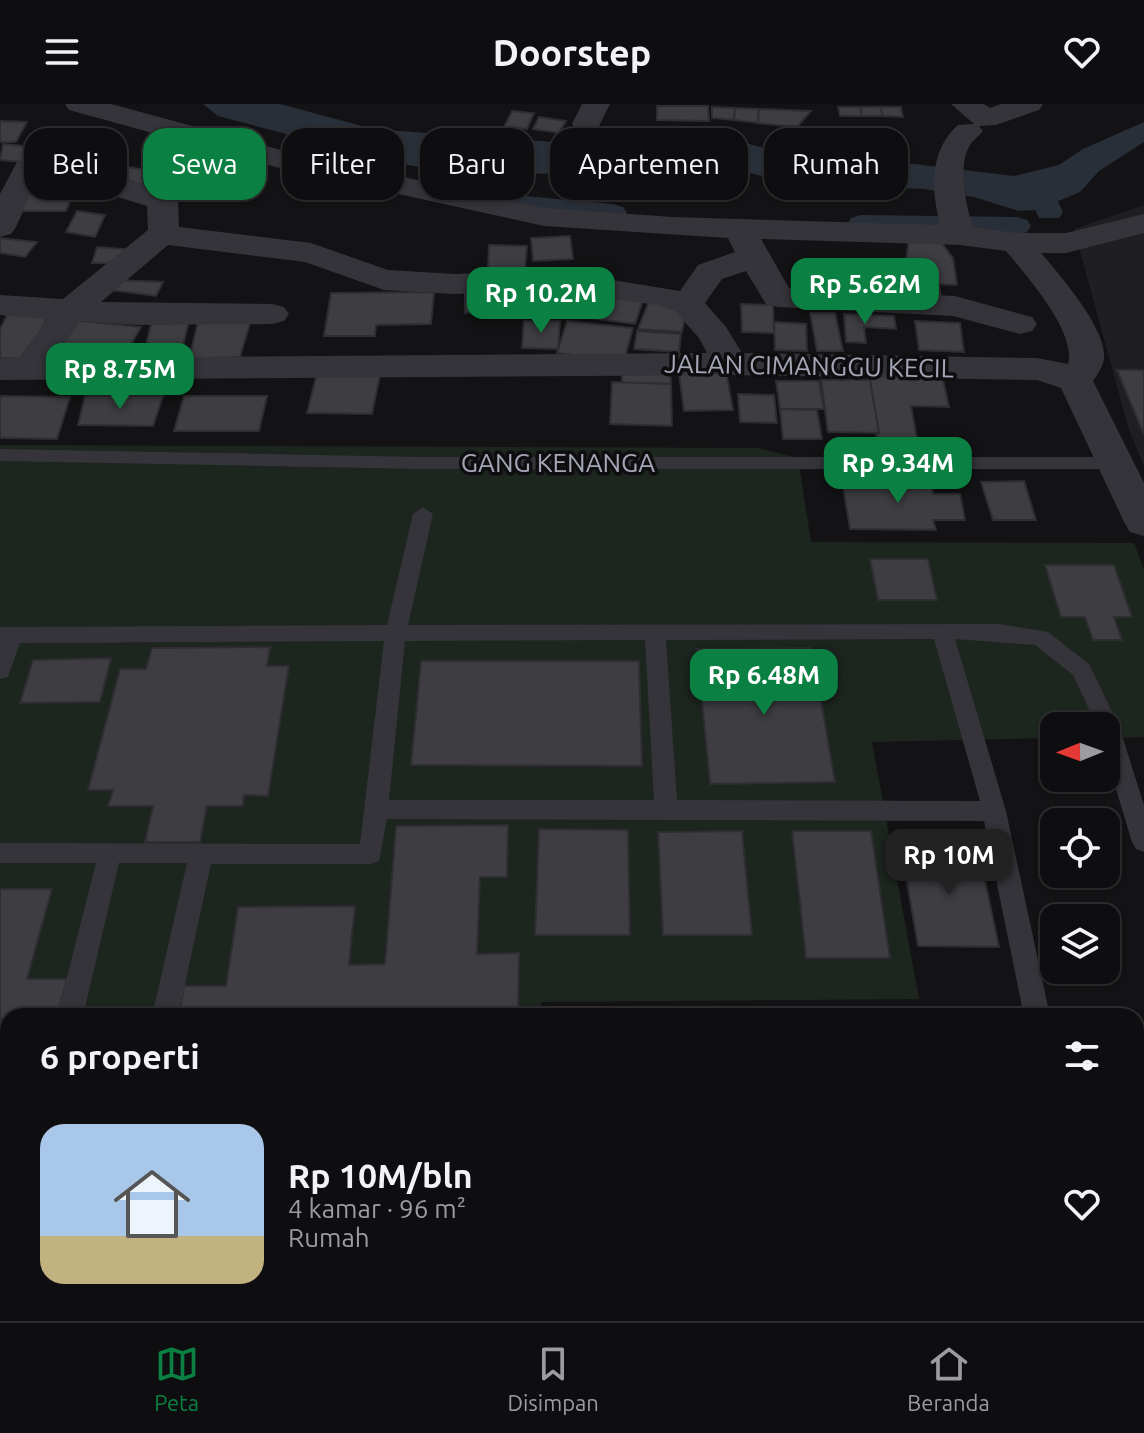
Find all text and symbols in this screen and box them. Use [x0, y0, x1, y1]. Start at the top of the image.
icon: menu [40, 30, 84, 74]
icon: heart [1060, 30, 1104, 74]
text: Doorstep [493, 32, 651, 73]
chip: Beli [24, 128, 127, 200]
chip: Sewa [143, 128, 266, 200]
chip: Filter [282, 128, 404, 200]
chip: Baru [420, 128, 534, 200]
chip: Apartemen [550, 128, 748, 200]
chip: Rumah [764, 128, 908, 200]
pin: Rp 5.62M [782, 258, 948, 326]
pin: Rp 10.2M [458, 267, 624, 335]
text: Rp 5.62M [809, 269, 921, 298]
text: Rp 10.2M [485, 278, 597, 307]
pin: Rp 8.75M [37, 343, 203, 411]
street label: JALAN CIMANGGU KECIL [664, 348, 954, 383]
text: Rp 8.75M [64, 354, 176, 383]
pin: Rp 9.34M [815, 437, 981, 505]
street label: GANG KENANGA [461, 448, 655, 477]
text: Rp 9.34M [842, 448, 954, 477]
pin: Rp 6.48M [681, 649, 847, 717]
text: Rp 6.48M [708, 660, 820, 689]
north arrow [1040, 712, 1120, 792]
map controls [1040, 712, 1120, 984]
button: locate [1040, 808, 1120, 888]
pin: Rp 10M [884, 829, 1014, 897]
text: Rp 10M [903, 840, 995, 869]
button: layers [1040, 904, 1120, 984]
icon: filters [1060, 1034, 1104, 1078]
text: 6 properti [40, 1037, 200, 1075]
icon: home [104, 1156, 200, 1252]
text: Rp 10M/bln [288, 1156, 473, 1194]
icon: heart [1060, 1182, 1104, 1226]
text: 4 kamar · 96 m² [288, 1194, 466, 1223]
text: Rumah [288, 1223, 370, 1252]
tab: Peta [154, 1342, 199, 1415]
tab: Disimpan [507, 1342, 599, 1415]
tab: Beranda [907, 1342, 990, 1415]

